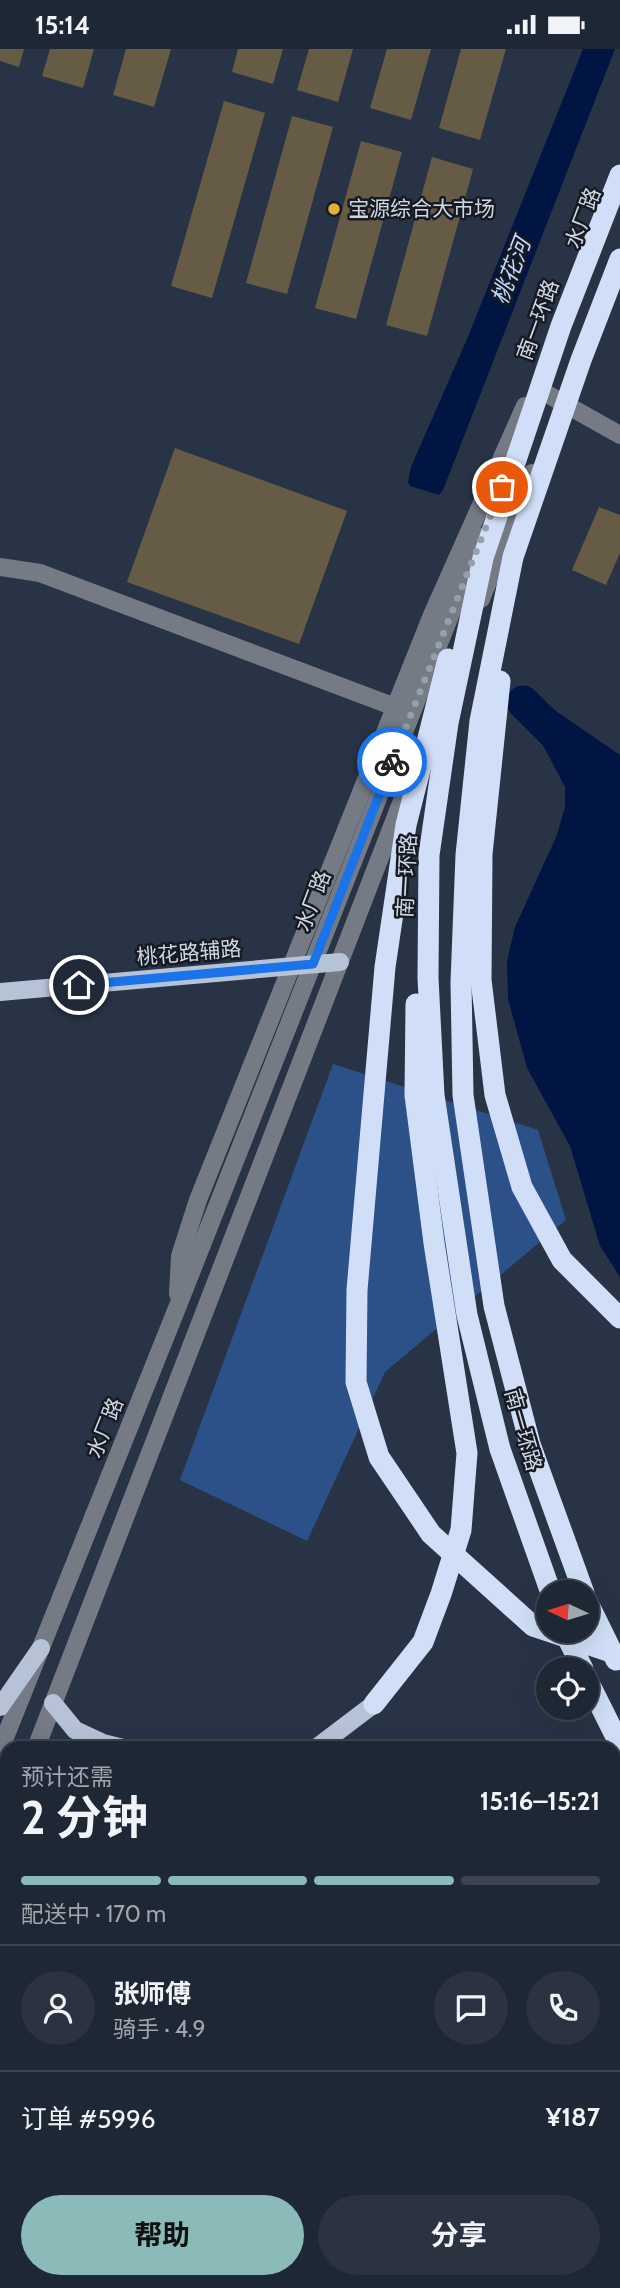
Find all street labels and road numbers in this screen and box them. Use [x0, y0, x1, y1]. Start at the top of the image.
street label: 水厂路 [560, 184, 605, 252]
street label: 南一环路 [511, 276, 564, 364]
street label: 南一环路 [392, 833, 421, 919]
street label: 水厂路 [290, 867, 335, 935]
street label: 桃花路辅路 [136, 935, 242, 970]
street label: 南一环路 [500, 1386, 547, 1474]
street label: 水厂路 [81, 1394, 128, 1462]

